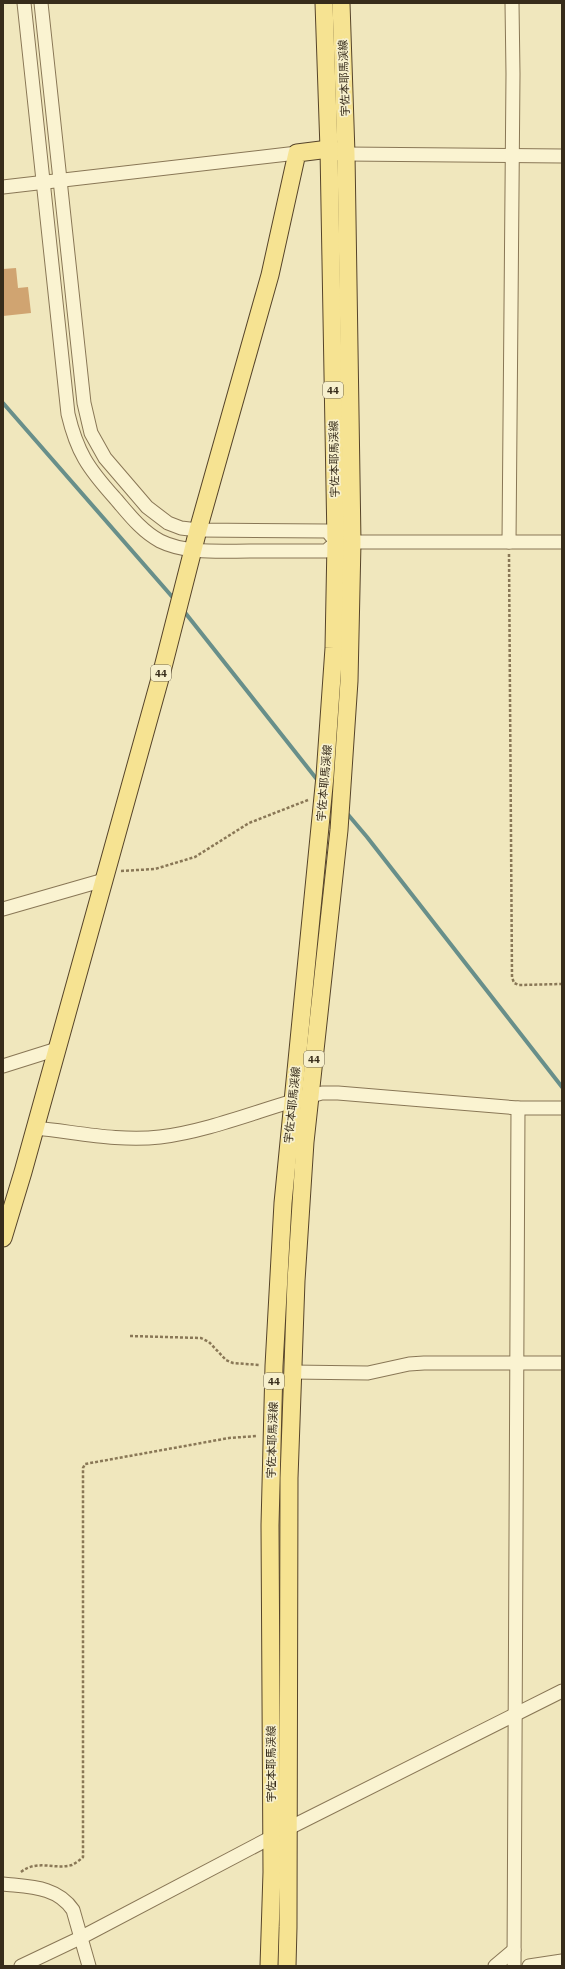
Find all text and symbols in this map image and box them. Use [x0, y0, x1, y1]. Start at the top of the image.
street label: 宇佐本耶馬渓線 [336, 39, 352, 117]
road number: 44 [323, 382, 343, 398]
street label: 宇佐本耶馬渓線 [326, 420, 342, 498]
road number: 44 [151, 665, 171, 681]
street label: 宇佐本耶馬渓線 [314, 744, 334, 822]
road number: 44 [304, 1051, 324, 1067]
street label: 宇佐本耶馬渓線 [281, 1066, 303, 1144]
road number: 44 [264, 1373, 284, 1389]
street label: 宇佐本耶馬渓線 [264, 1401, 280, 1479]
street label: 宇佐本耶馬渓線 [264, 1726, 278, 1803]

